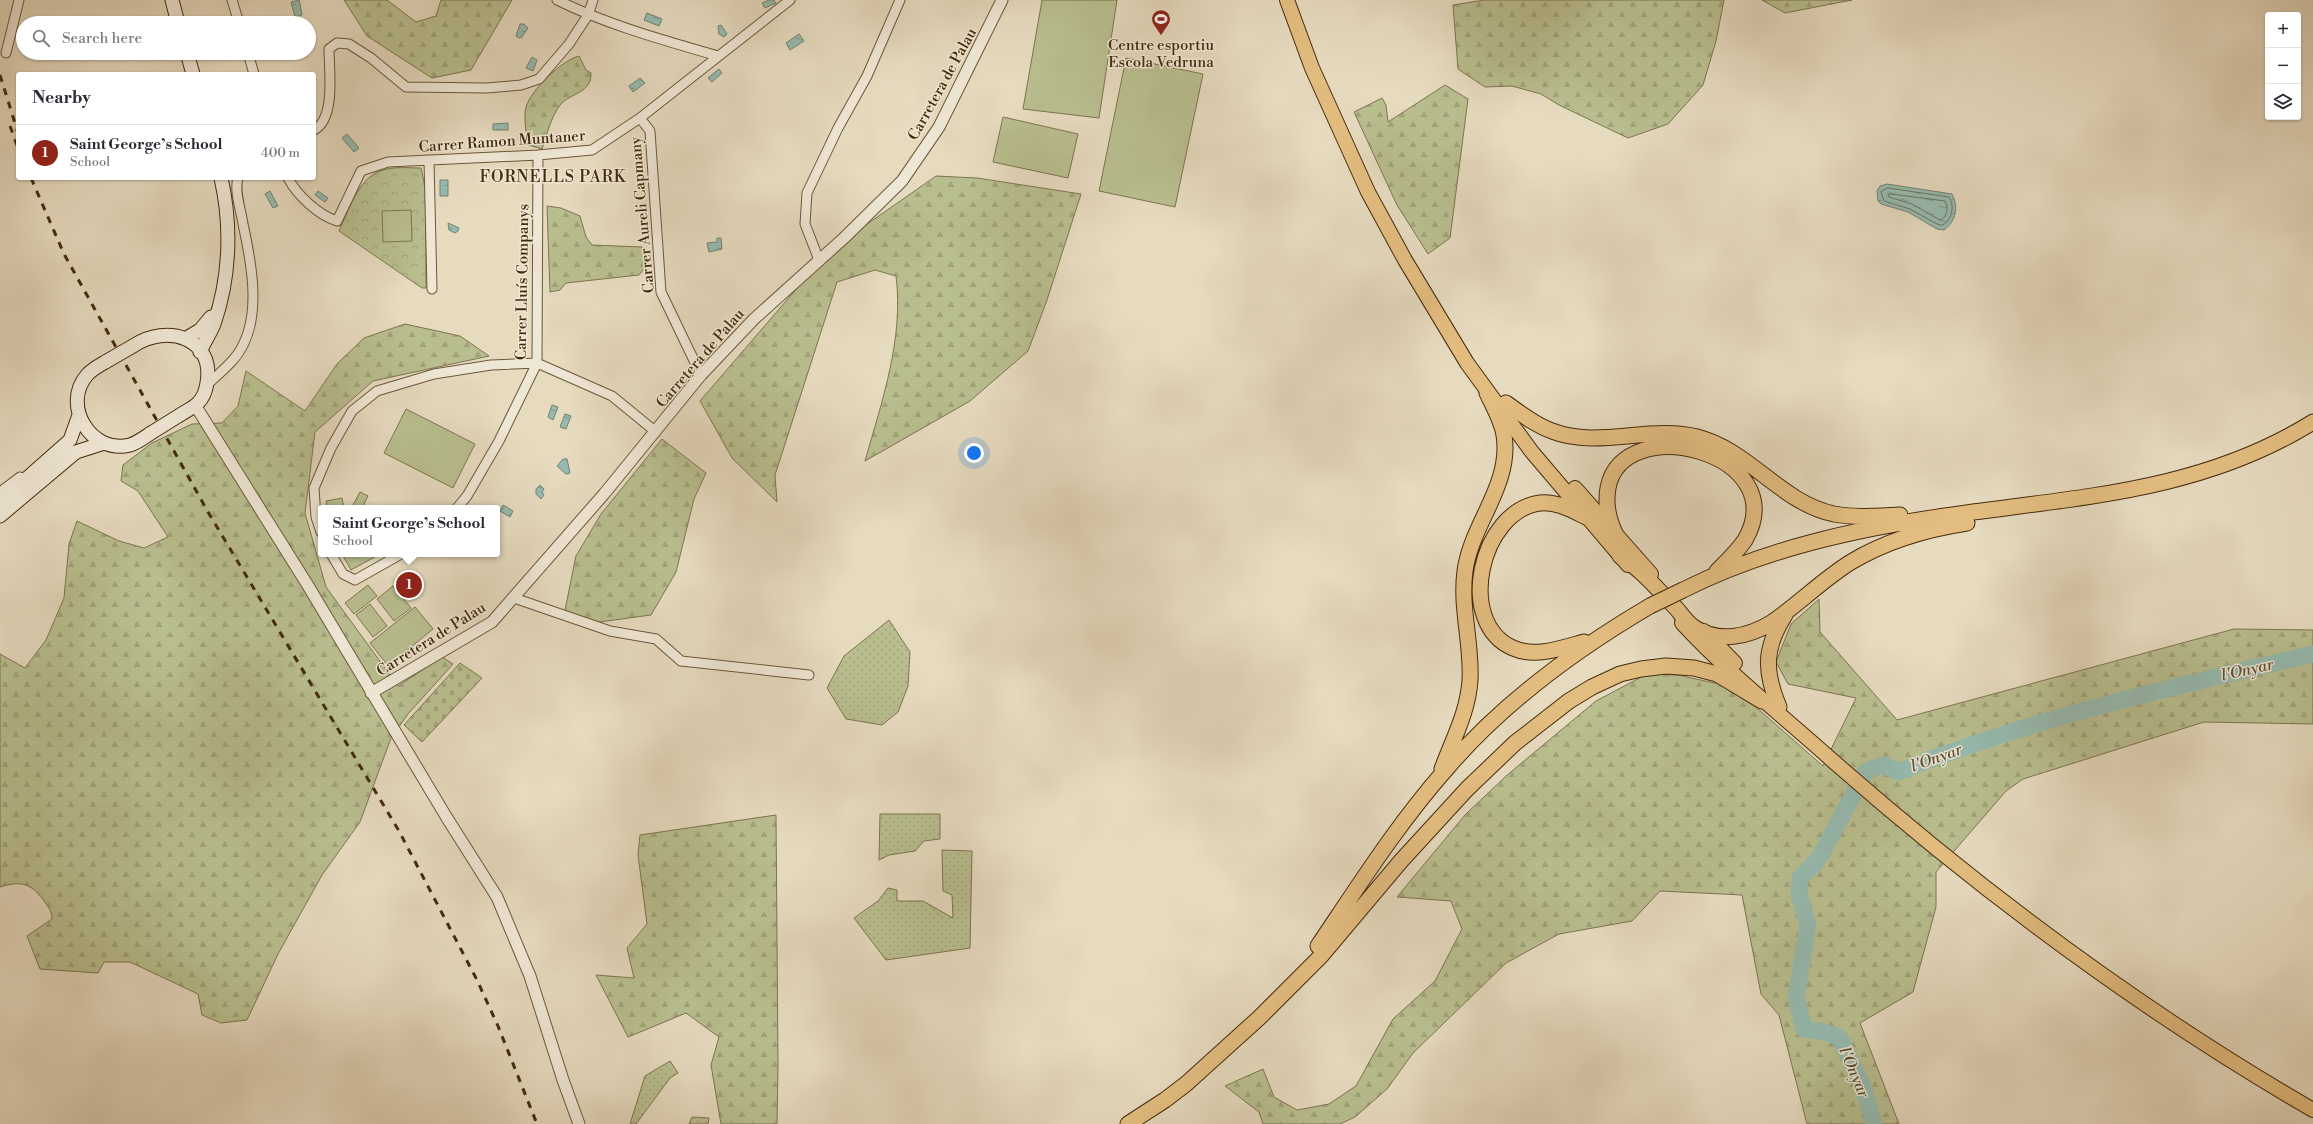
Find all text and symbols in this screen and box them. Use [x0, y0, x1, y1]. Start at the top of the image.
sports icon: Centre esportiu Escola Vedruna [1150, 8, 1172, 36]
map controls [2265, 12, 2301, 120]
button: + [2265, 12, 2301, 48]
search box [16, 16, 316, 60]
street label: Carretera de Palau [904, 24, 981, 144]
icon: search [30, 27, 52, 49]
text: Search here [62, 29, 142, 48]
place label: Centre esportiu Escola Vedruna [1108, 36, 1214, 72]
button: − [2265, 48, 2301, 84]
button: layers [2265, 84, 2301, 120]
text: Nearby [32, 87, 91, 109]
street label: Carrer Ramon Muntaner [418, 126, 587, 157]
text: Saint George’s School [70, 135, 223, 154]
street label: Carrer Aureli Capmany [626, 135, 659, 294]
text: 1 [42, 145, 48, 161]
text: 400 m [261, 145, 300, 161]
text: School [70, 154, 110, 170]
district label: FORNELLS PARK [480, 167, 627, 187]
street label: Carrer Lluís Companys [512, 204, 533, 360]
street label: Carretera de Palau [652, 304, 749, 412]
your location [964, 443, 984, 463]
popup [318, 505, 500, 557]
text: Saint George’s School [333, 514, 485, 533]
text: School [333, 533, 373, 549]
pin: 1 [396, 570, 422, 600]
street label: Carretera de Palau [373, 598, 490, 681]
water label: l'Onyar [2219, 654, 2277, 686]
water label: l'Onyar [1908, 739, 1966, 776]
water label: l'Onyar [1834, 1044, 1874, 1102]

